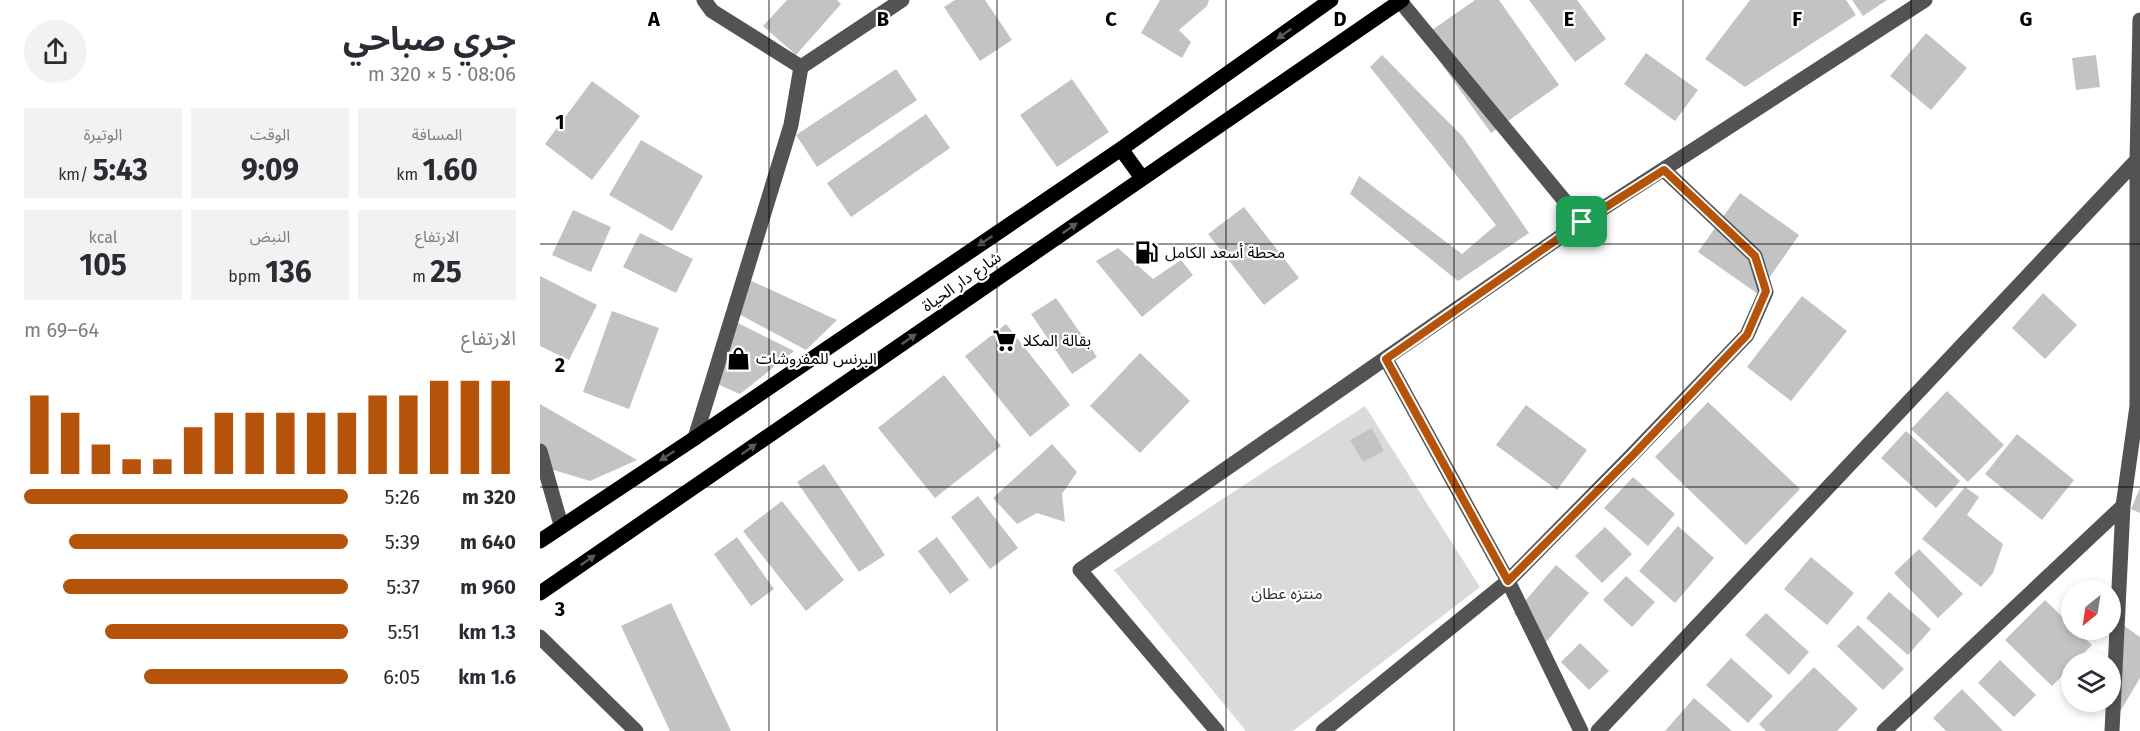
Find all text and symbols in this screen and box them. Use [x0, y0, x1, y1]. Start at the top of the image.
text: A [647, 7, 661, 31]
text: B [877, 7, 889, 31]
text: C [1105, 7, 1117, 31]
text: D [1333, 7, 1347, 31]
text: E [1564, 7, 1574, 31]
text: F [1792, 7, 1802, 31]
text: G [2020, 7, 2032, 31]
text: جري صباحي [343, 19, 516, 59]
button: share [24, 20, 87, 83]
one-way arrow [1276, 28, 1292, 40]
text: 08:06 · 5 × 320 m [368, 62, 516, 86]
text: 1 [555, 110, 565, 134]
text: الوتيرة [84, 125, 122, 144]
text: الوقت [250, 125, 290, 144]
text: المسافة [412, 125, 462, 144]
text: 5:43 [93, 152, 148, 188]
text: 9:09 [241, 152, 299, 188]
text: 1.60 [422, 152, 478, 188]
text: /km [58, 165, 93, 184]
text: km [396, 165, 422, 184]
pin [1556, 196, 1607, 247]
icon: arrive [1565, 205, 1598, 238]
one-way arrow [1062, 223, 1078, 234]
text: النبض [250, 227, 290, 246]
text: الارتفاع [415, 227, 459, 246]
text: kcal [89, 228, 117, 247]
one-way arrow [978, 235, 994, 247]
fuel station icon: محطة أسعد الكامل [1134, 239, 1160, 265]
place label: محطة أسعد الكامل [1165, 243, 1285, 262]
text: 105 [79, 247, 127, 283]
street label: شارع دار الحياة [918, 247, 1006, 318]
text: 136 [265, 254, 312, 290]
text: 25 [430, 254, 462, 290]
text: bpm [228, 267, 265, 286]
text: m [412, 267, 430, 286]
text: 64–69 m [24, 318, 99, 342]
text: الارتفاع [461, 326, 516, 350]
supermarket icon: بقالة المكلا [992, 327, 1018, 353]
place label: بقالة المكلا [1023, 331, 1091, 350]
one-way arrow [901, 333, 918, 344]
shop icon: البرنس للمفروشات [725, 345, 751, 371]
place label: البرنس للمفروشات [756, 349, 877, 368]
text: 2 [555, 353, 565, 377]
one-way arrow [740, 443, 756, 455]
one-way arrow [660, 450, 676, 462]
text: 5:26 [385, 485, 420, 509]
text: 320 m [462, 485, 516, 509]
text: 5:39 [385, 530, 420, 554]
text: 640 m [460, 530, 516, 554]
one-way arrow [580, 554, 596, 566]
text: 5:37 [386, 575, 420, 599]
text: 960 m [460, 575, 516, 599]
north arrow [2061, 580, 2121, 640]
map controls [2061, 580, 2121, 712]
park label: منتزه عطان [1251, 584, 1323, 603]
text: 3 [554, 597, 565, 621]
text: 5:51 [387, 620, 420, 644]
text: 1.3 km [458, 620, 516, 644]
button: layers [2061, 652, 2121, 712]
text: 6:05 [383, 665, 420, 689]
text: 1.6 km [458, 665, 516, 689]

